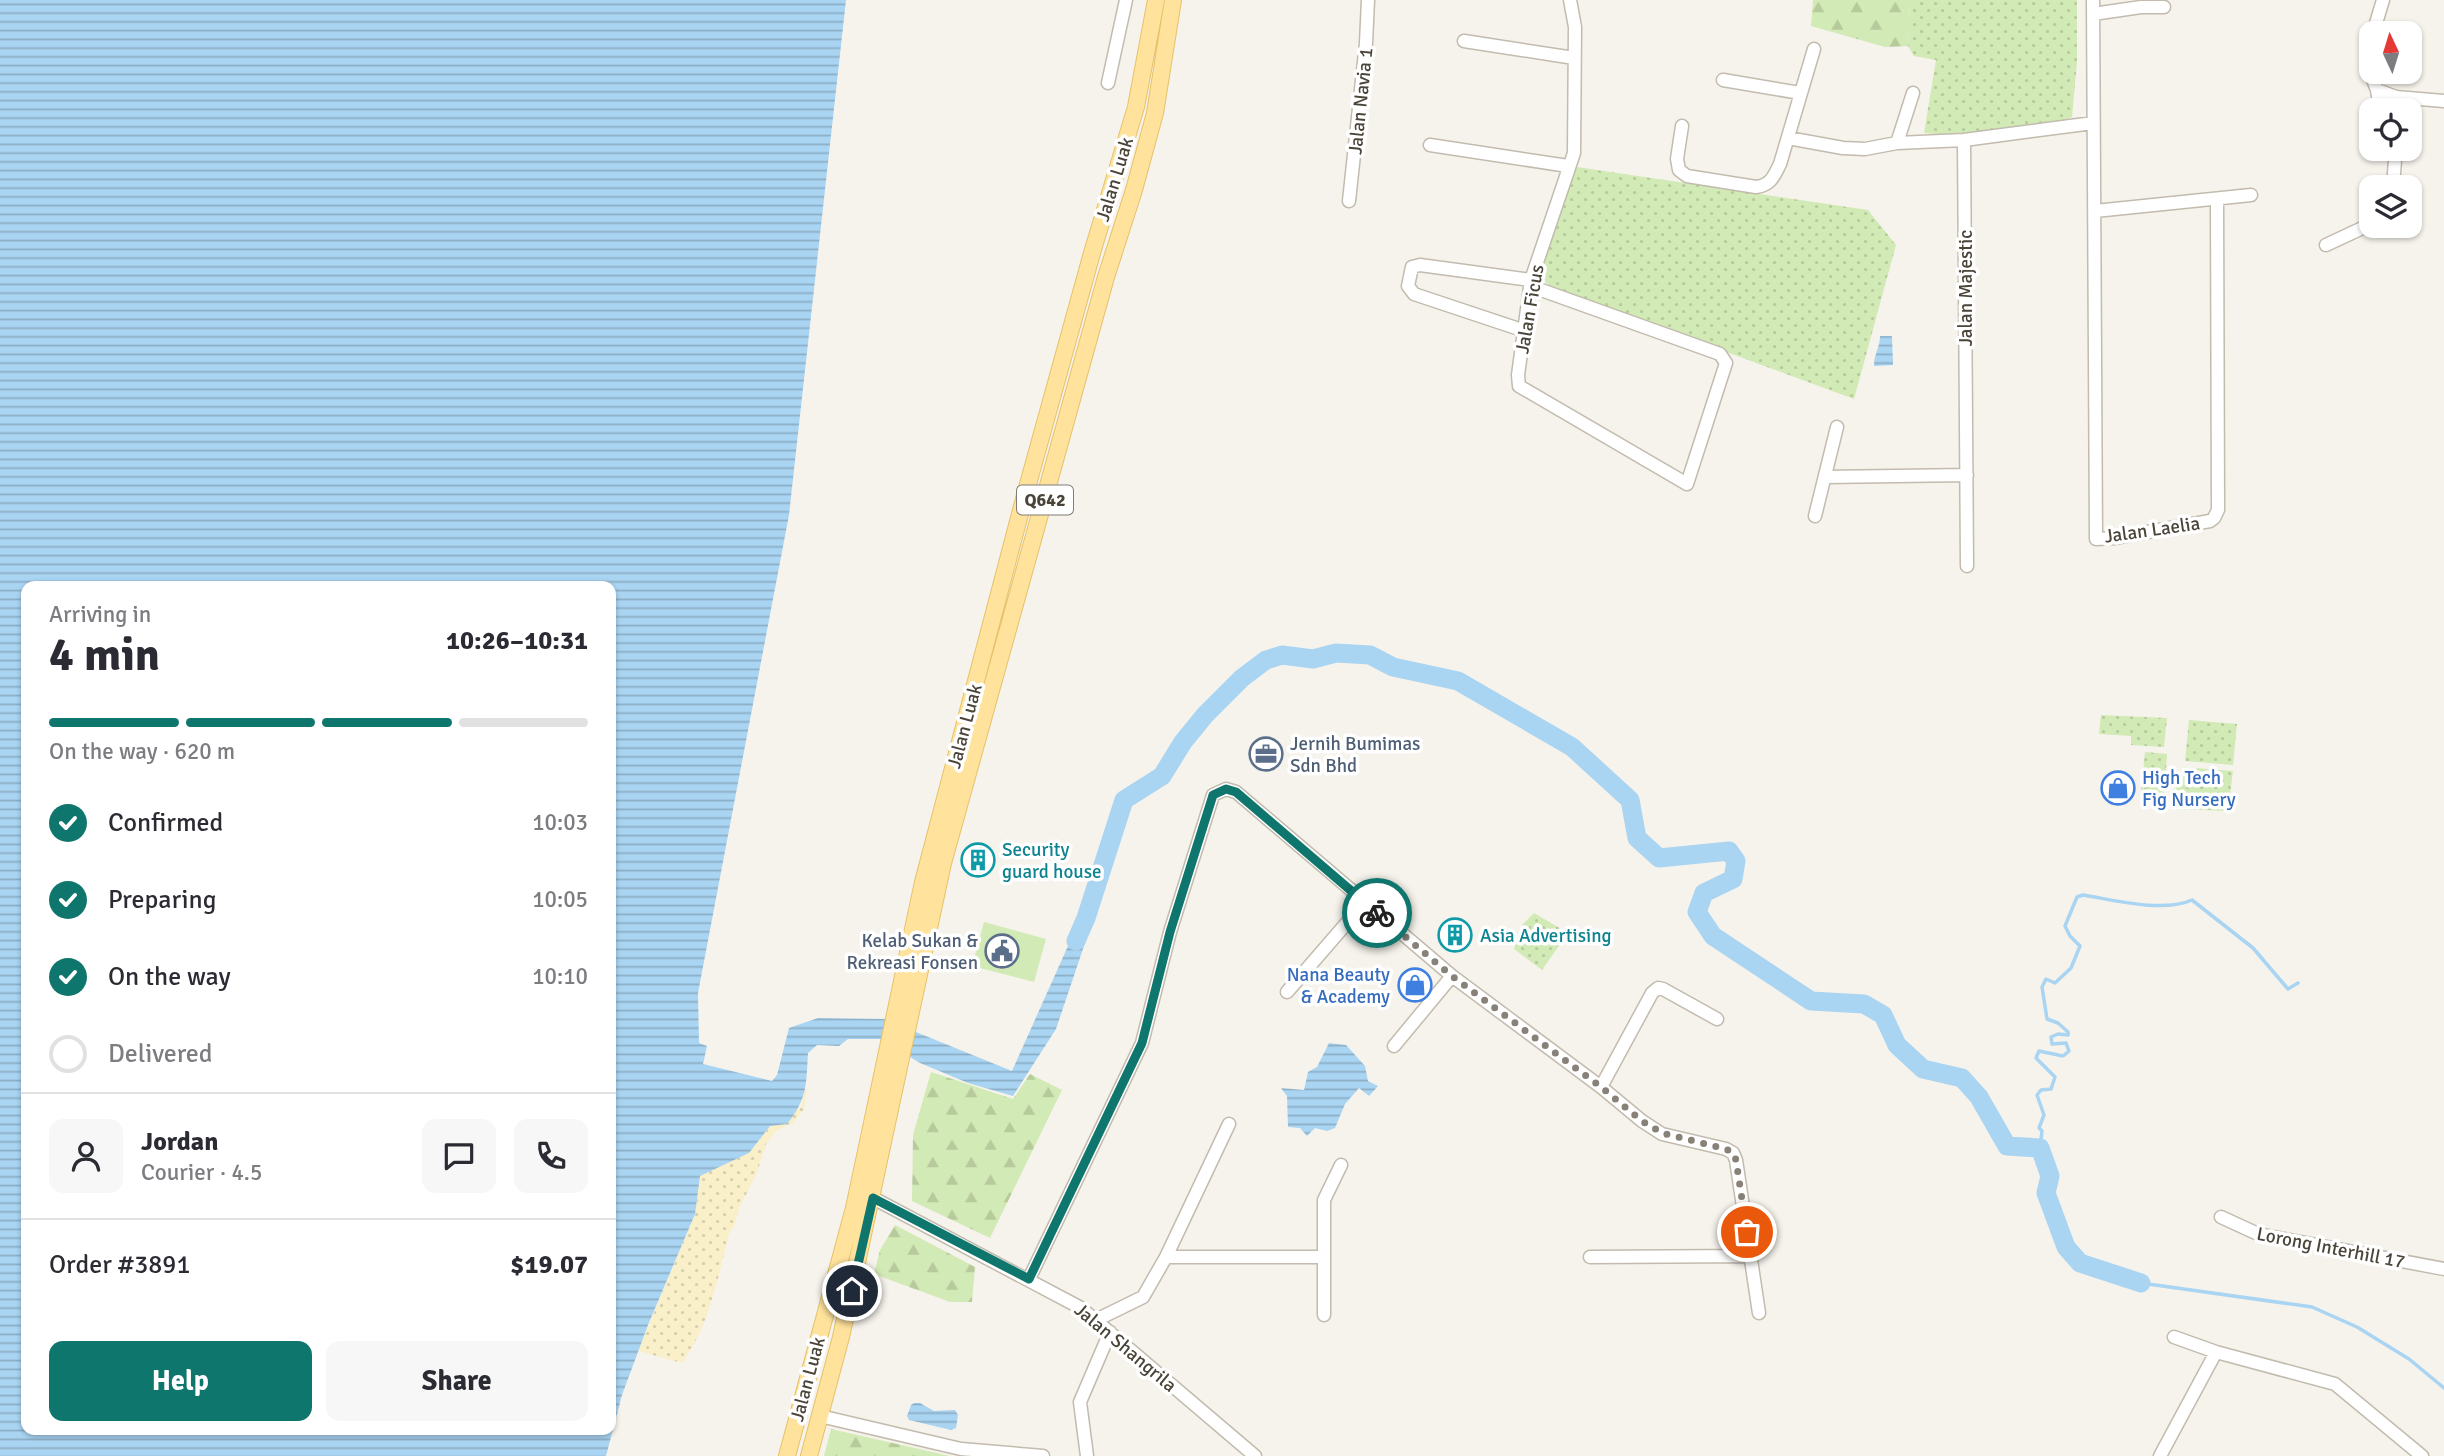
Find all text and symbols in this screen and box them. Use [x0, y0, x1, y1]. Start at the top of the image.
north arrow [2359, 21, 2422, 84]
map controls [2359, 21, 2422, 238]
street label: Jalan Navia 1 [1343, 46, 1379, 156]
button: locate [2359, 98, 2422, 161]
street label: Jalan Luak [1091, 134, 1139, 224]
button: layers [2359, 175, 2422, 238]
street label: Jalan Majestic [1954, 230, 1978, 346]
street label: Jalan Ficus [1510, 263, 1550, 356]
road number: Q642 [1017, 486, 1073, 514]
street label: Jalan Laelia [2103, 511, 2202, 549]
text: Arriving in [49, 600, 151, 629]
text: 10:26–10:31 [446, 625, 588, 657]
text: 4 min [49, 627, 160, 683]
street label: Jalan Luak [942, 681, 988, 771]
place label: Jernih Bumimas Sdn Bhd [1290, 732, 1420, 778]
office icon: Jernih Bumimas Sdn Bhd [1247, 735, 1285, 773]
text: On the way · 620 m [49, 737, 235, 766]
place label: High Tech Fig Nursery [2142, 766, 2236, 812]
shop icon: High Tech Fig Nursery [2099, 769, 2137, 807]
icon: check [49, 804, 87, 842]
text: Confirmed [108, 807, 223, 839]
text: 10:03 [532, 808, 588, 837]
place label: Security guard house [1002, 838, 1102, 884]
building icon: Security guard house [959, 841, 997, 879]
courier [1342, 878, 1412, 948]
icon: check [49, 881, 87, 919]
text: Preparing [108, 884, 216, 916]
text: 10:05 [532, 885, 588, 914]
icon: bike [1358, 894, 1396, 932]
building icon: Asia Advertising [1436, 916, 1474, 954]
place label: Asia Advertising [1480, 924, 1612, 948]
place label: Kelab Sukan & Rekreasi Fonsen [847, 929, 978, 975]
public building icon: Kelab Sukan & Rekreasi Fonsen [983, 932, 1021, 970]
icon: check [49, 958, 87, 996]
text: On the way [108, 961, 231, 993]
text: 10:10 [532, 962, 588, 991]
place label: Nana Beauty & Academy [1287, 963, 1390, 1009]
shop icon: Nana Beauty & Academy [1396, 966, 1434, 1004]
text: Delivered [108, 1038, 213, 1070]
button: person [49, 1119, 123, 1193]
button: chat [422, 1119, 496, 1193]
button: phone [514, 1119, 588, 1193]
text: Jordan [141, 1126, 218, 1158]
text: Courier · 4.5 [141, 1158, 262, 1187]
pin [1717, 1202, 1777, 1262]
icon: bag [1728, 1213, 1766, 1251]
street label: Lorong Interhill 17 [2255, 1222, 2407, 1274]
text: Order #3891 [49, 1249, 190, 1281]
text: $19.07 [510, 1249, 588, 1281]
pin [822, 1261, 882, 1321]
icon: home [833, 1272, 871, 1310]
street label: Jalan Shangrila [1069, 1298, 1181, 1397]
street label: Jalan Luak [785, 1334, 831, 1424]
button: Help [49, 1341, 312, 1421]
button: Share [326, 1341, 588, 1421]

